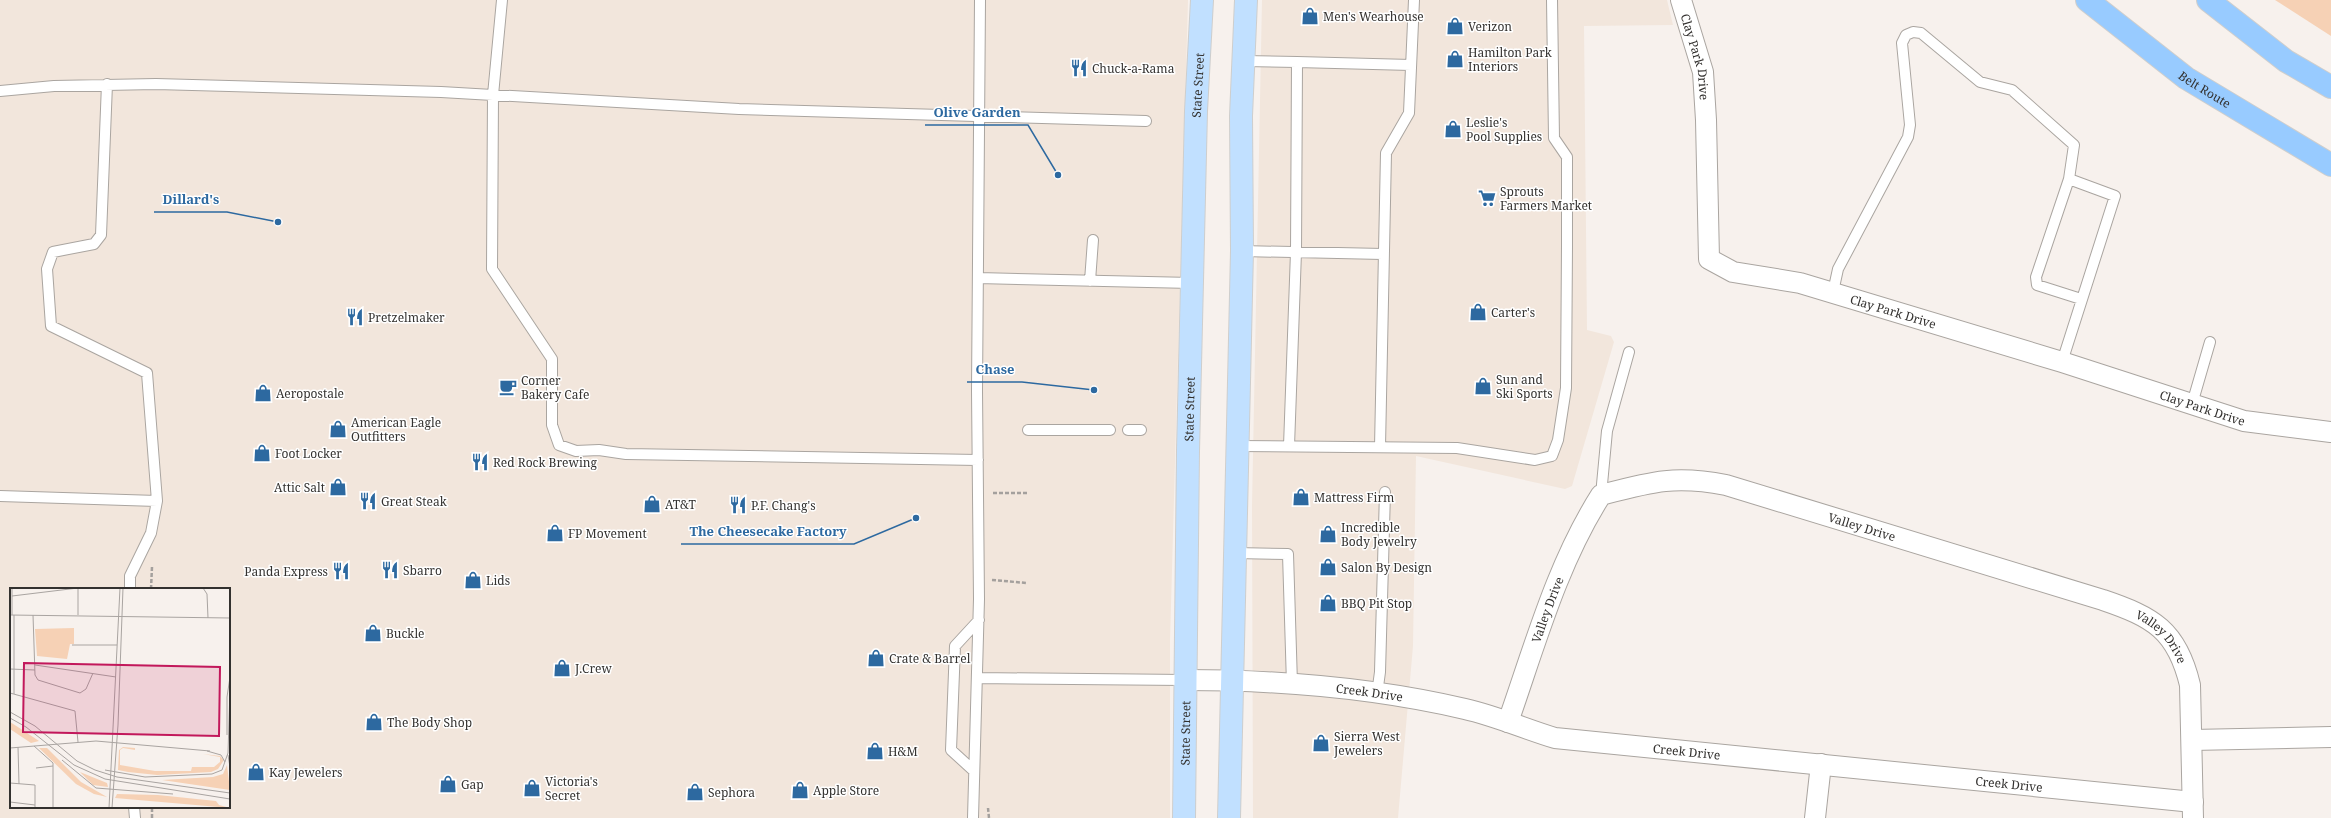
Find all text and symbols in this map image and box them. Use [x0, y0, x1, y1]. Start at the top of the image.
shop icon: Men's Wearhouse [1300, 6, 1320, 26]
place label: Men's Wearhouse [1323, 8, 1424, 25]
street label: Clay Park Drive [1677, 11, 1713, 101]
shop icon: Verizon [1445, 16, 1465, 36]
place label: Verizon [1468, 18, 1512, 35]
place label: Hamilton Park Interiors [1468, 44, 1553, 75]
shop icon: Hamilton Park Interiors [1445, 49, 1465, 69]
street label: State Street [1187, 52, 1208, 118]
restaurant icon: Chuck-a-Rama [1069, 58, 1089, 78]
place label: Chuck-a-Rama [1092, 60, 1175, 77]
street label: Belt Route [2175, 67, 2234, 112]
callout: Olive Garden [925, 100, 1028, 125]
text: Olive Garden [933, 103, 1021, 121]
place label: Leslie's Pool Supplies [1466, 114, 1542, 145]
shop icon: Leslie's Pool Supplies [1443, 119, 1463, 139]
place label: Sprouts Farmers Market [1500, 183, 1592, 214]
callout: Dillard's [154, 187, 227, 212]
supermarket icon: Sprouts Farmers Market [1477, 188, 1497, 208]
text: Dillard's [163, 190, 219, 208]
street label: Clay Park Drive [1848, 290, 1938, 332]
shop icon: Carter's [1468, 302, 1488, 322]
place label: Carter's [1491, 304, 1535, 321]
restaurant icon: Pretzelmaker [345, 307, 365, 327]
place label: Pretzelmaker [368, 309, 445, 326]
callout: Chase [967, 357, 1022, 382]
text: Chase [976, 360, 1014, 378]
place label: Sun and Ski Sports [1496, 371, 1553, 402]
place label: Corner Bakery Cafe [521, 372, 589, 403]
street label: State Street [1180, 376, 1198, 442]
shop icon: Sun and Ski Sports [1473, 376, 1493, 396]
cafe icon: Corner Bakery Cafe [498, 377, 518, 397]
shop icon: Aeropostale [253, 383, 273, 403]
place label: Aeropostale [276, 385, 344, 402]
street label: Clay Park Drive [2158, 386, 2247, 429]
place label: American Eagle Outfitters [351, 414, 441, 445]
shop icon: American Eagle Outfitters [328, 419, 348, 439]
shop icon: Foot Locker [252, 443, 272, 463]
place label: Foot Locker [275, 445, 342, 462]
restaurant icon: Red Rock Brewing [470, 452, 490, 472]
place label: Red Rock Brewing [493, 454, 597, 471]
shop icon: Attic Salt [328, 477, 348, 497]
place label: Attic Salt [274, 479, 325, 496]
shop icon: Mattress Firm [1291, 487, 1311, 507]
place label: Mattress Firm [1314, 489, 1394, 506]
restaurant icon: Great Steak [358, 491, 378, 511]
place label: Great Steak [381, 493, 448, 510]
shop icon: AT&T [642, 494, 662, 514]
restaurant icon: P.F. Chang's [728, 495, 748, 515]
place label: AT&T [665, 496, 697, 513]
place label: P.F. Chang's [751, 497, 816, 514]
street label: Valley Drive [1826, 508, 1898, 545]
callout: The Cheesecake Factory [681, 519, 854, 544]
place label: Incredible Body Jewelry [1341, 519, 1417, 550]
text: The Cheesecake Factory [689, 522, 847, 540]
shop icon: FP Movement [545, 523, 565, 543]
shop icon: Incredible Body Jewelry [1318, 524, 1338, 544]
place label: FP Movement [568, 525, 647, 542]
shop icon: Salon By Design [1318, 557, 1338, 577]
place label: Salon By Design [1341, 559, 1432, 576]
restaurant icon: Sbarro [380, 560, 400, 580]
restaurant icon: Panda Express [331, 561, 351, 581]
place label: Sbarro [403, 562, 442, 579]
place label: Panda Express [244, 563, 328, 580]
shop icon: Lids [463, 570, 483, 590]
place label: Lids [486, 572, 510, 589]
street label: Valley Drive [1527, 574, 1567, 645]
inset map [10, 588, 230, 808]
shop icon: BBQ Pit Stop [1318, 593, 1338, 613]
place label: BBQ Pit Stop [1341, 595, 1412, 612]
street label: Valley Drive [2133, 606, 2191, 666]
shop icon: Buckle [363, 623, 383, 643]
place label: Buckle [386, 625, 425, 642]
shop icon: Crate & Barrel [866, 648, 886, 668]
place label: Crate & Barrel [889, 650, 971, 667]
shop icon: J.Crew [552, 658, 572, 678]
place label: J.Crew [574, 660, 612, 677]
street label: Creek Drive [1335, 679, 1404, 705]
street label: State Street [1176, 701, 1194, 766]
shop icon: The Body Shop [364, 712, 384, 732]
place label: The Body Shop [387, 714, 472, 731]
place label: Sierra West Jewelers [1333, 728, 1400, 759]
shop icon: Sierra West Jewelers [1311, 733, 1331, 753]
street label: Creek Drive [1652, 739, 1721, 763]
shop icon: H&M [865, 741, 885, 761]
place label: H&M [888, 743, 918, 760]
shop icon: Kay Jewelers [246, 762, 266, 782]
place label: Kay Jewelers [269, 764, 343, 781]
street label: Creek Drive [1975, 772, 2044, 795]
place label: Victoria's Secret [545, 773, 598, 804]
shop icon: Gap [438, 774, 458, 794]
place label: Gap [461, 776, 484, 793]
shop icon: Victoria's Secret [522, 778, 542, 798]
shop icon: Apple Store [790, 780, 810, 800]
shop icon: Sephora [685, 782, 705, 802]
place label: Apple Store [813, 782, 879, 799]
place label: Sephora [708, 784, 755, 801]

